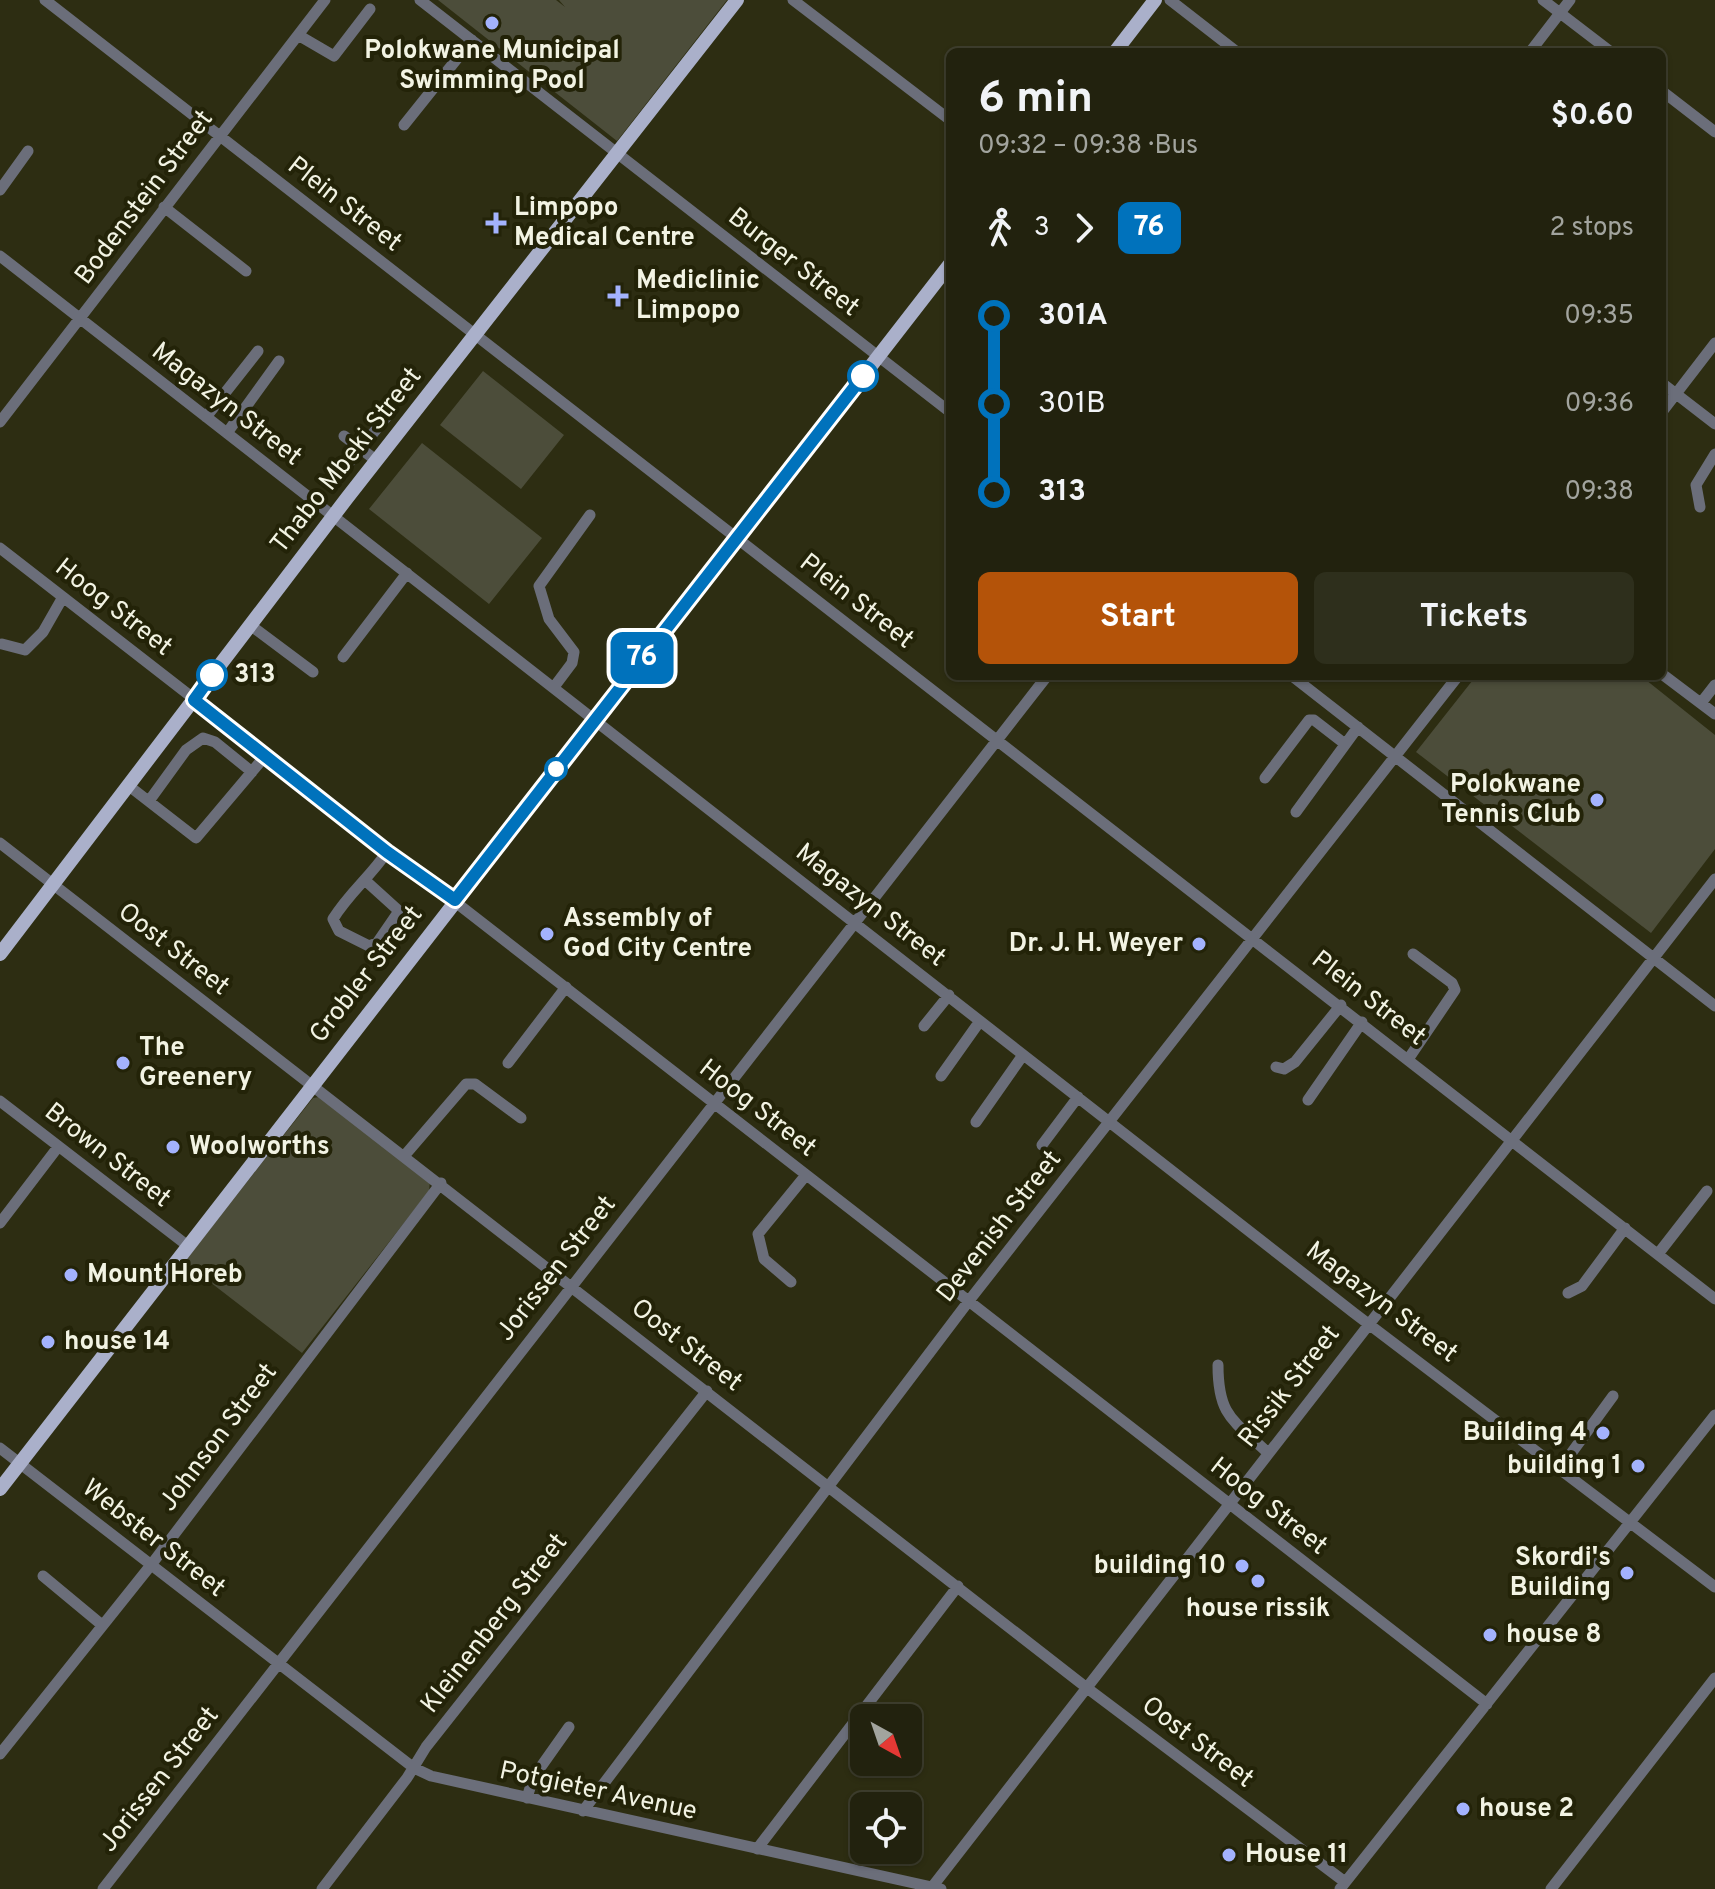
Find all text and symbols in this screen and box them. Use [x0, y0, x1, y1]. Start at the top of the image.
marker: Polokwane Municipal Swimming Pool [483, 14, 501, 32]
place label: Polokwane Municipal Swimming Pool [364, 35, 620, 98]
text: 6 min [978, 72, 1093, 128]
text: $0.60 [1551, 98, 1634, 135]
street label: Bodenstein Street [69, 104, 221, 292]
text: 09:32 – 09:38 · Bus [978, 130, 1198, 163]
street label: Plein Street [280, 150, 408, 260]
place label: Limpopo Medical Centre [514, 192, 695, 255]
street label: Burger Street [721, 201, 865, 325]
icon: walk [978, 206, 1022, 250]
icon: forward [1062, 206, 1106, 250]
text: 76 [1134, 210, 1165, 246]
marker: Limpopo Medical Centre [485, 212, 507, 234]
text: 3 [1034, 212, 1050, 245]
text: 2 stops [1549, 212, 1634, 245]
place label: Mediclinic Limpopo [636, 265, 760, 328]
marker: Mediclinic Limpopo [607, 285, 629, 307]
text: 301A [1038, 298, 1108, 335]
text: 09:35 [1564, 300, 1634, 333]
street label: Magazyn Street [144, 336, 308, 474]
street label: Thabo Mbeki Street [264, 361, 430, 561]
unlabelled marker [848, 361, 878, 391]
text: 301B [1038, 386, 1106, 423]
text: 09:36 [1565, 388, 1634, 421]
text: 313 [1038, 474, 1086, 511]
text: 09:38 [1564, 476, 1634, 509]
street label: Plein Street [792, 547, 920, 657]
street label: Hoog Street [48, 552, 178, 664]
button: Start [978, 572, 1298, 664]
button: Tickets [1314, 572, 1634, 664]
line badge: 76 [606, 632, 678, 684]
text: 76 [627, 640, 657, 676]
place label: 313 [234, 659, 276, 692]
marker: 313 [197, 660, 227, 690]
unlabelled marker [545, 758, 567, 780]
place label: Polokwane Tennis Club [1441, 769, 1581, 832]
marker: Polokwane Tennis Club [1588, 791, 1606, 809]
street label: Magazyn Street [788, 837, 952, 975]
street label: Oost Street [111, 896, 235, 1004]
street label: Grobler Street [303, 900, 431, 1050]
place label: Assembly of God City Centre [563, 903, 752, 966]
marker: Assembly of God City Centre [538, 925, 556, 943]
place label: Dr. J. H. Weyer [1009, 928, 1183, 961]
marker: Dr. J. H. Weyer [1190, 935, 1208, 953]
street label: Plein Street [1304, 944, 1432, 1054]
place label: The Greenery [139, 1032, 253, 1095]
street label: Hoog Street [692, 1053, 822, 1165]
marker: The Greenery [114, 1054, 132, 1072]
street label: Brown Street [37, 1096, 177, 1216]
place label: Woolworths [189, 1131, 330, 1164]
marker: Woolworths [164, 1138, 182, 1156]
street label: Devenish Street [930, 1144, 1070, 1310]
street label: Jorissen Street [490, 1190, 624, 1348]
street label: Magazyn Street [1298, 1235, 1464, 1371]
place label: Mount Horeb [87, 1259, 243, 1292]
marker: Mount Horeb [62, 1266, 80, 1284]
street label: Oost Street [624, 1292, 748, 1400]
street label: Rissik Street [1232, 1319, 1348, 1455]
place label: house 14 [64, 1326, 170, 1359]
marker: house 14 [39, 1333, 57, 1351]
street label: Johnson Street [153, 1357, 285, 1519]
place label: Building 4 [1463, 1417, 1587, 1450]
marker: Building 4 [1594, 1424, 1612, 1442]
place label: building 1 [1507, 1450, 1622, 1483]
street label: Hoog Street [1203, 1451, 1333, 1563]
marker: building 1 [1629, 1457, 1647, 1475]
street label: Webster Street [75, 1473, 231, 1605]
street label: Kleinenberg Street [414, 1527, 576, 1721]
place label: Skordi's Building [1510, 1542, 1611, 1605]
place label: building 10 [1094, 1550, 1226, 1583]
marker: building 10 [1233, 1557, 1251, 1575]
marker: Skordi's Building [1618, 1564, 1636, 1582]
marker: house rissik [1249, 1572, 1267, 1590]
place label: house rissik [1186, 1593, 1330, 1626]
place label: house 8 [1506, 1619, 1602, 1652]
marker: house 8 [1481, 1626, 1499, 1644]
street label: Oost Street [1134, 1690, 1260, 1796]
street label: Jorissen Street [93, 1701, 227, 1859]
north arrow [850, 1704, 922, 1776]
map controls [850, 1704, 922, 1864]
street label: Potgieter Avenue [496, 1755, 700, 1829]
button: locate [850, 1792, 922, 1864]
place label: house 2 [1479, 1793, 1574, 1826]
marker: house 2 [1454, 1800, 1472, 1818]
place label: House 11 [1245, 1839, 1348, 1872]
marker: House 11 [1220, 1846, 1238, 1864]

